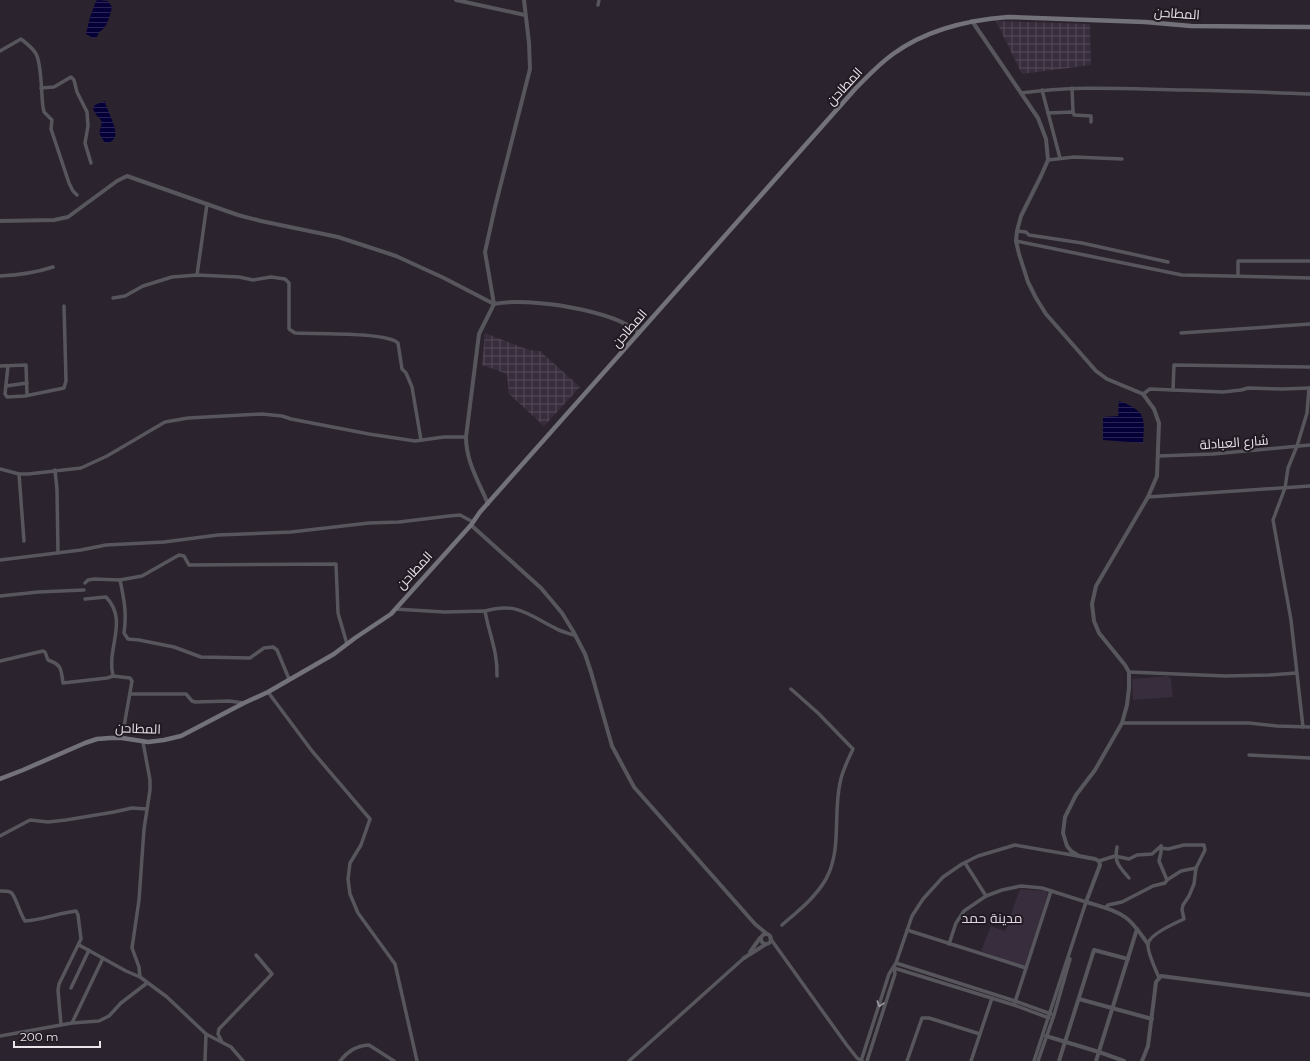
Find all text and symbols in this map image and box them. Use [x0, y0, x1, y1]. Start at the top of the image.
street label: المطاحن [1154, 3, 1200, 23]
street label: المطاحن [823, 64, 865, 108]
street label: المطاحن [608, 305, 650, 351]
street label: شارع العبادلة [1199, 432, 1269, 453]
street label: المطاحن [393, 548, 435, 592]
street label: المطاحن [115, 719, 161, 737]
district label: مدينة حمد [962, 909, 1022, 927]
one-way arrow [876, 1000, 885, 1007]
scale bar [14, 1023, 100, 1049]
text: 200 m [20, 1029, 59, 1044]

